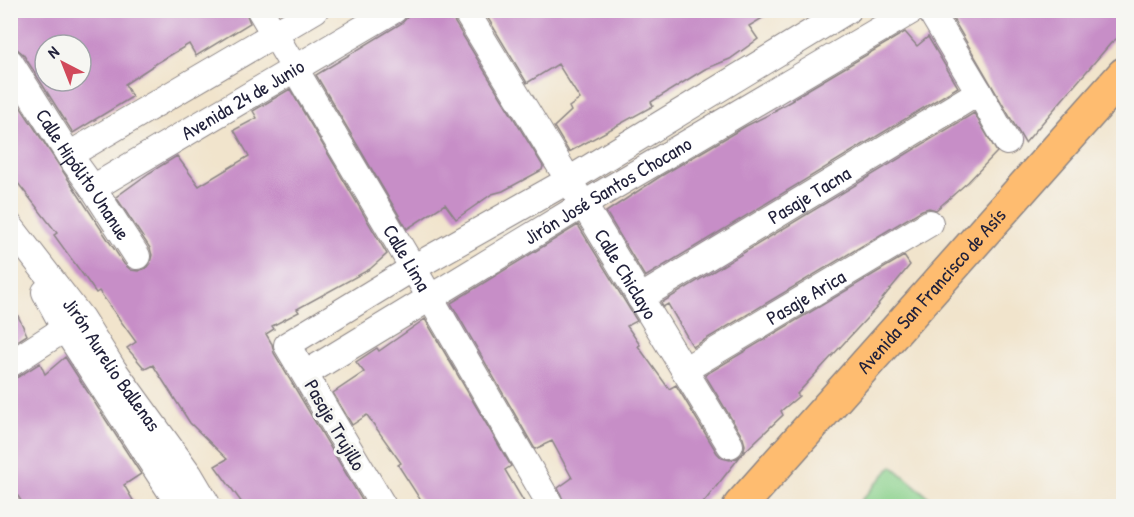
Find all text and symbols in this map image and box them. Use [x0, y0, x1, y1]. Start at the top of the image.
north arrow [33, 33, 93, 93]
text: N [42, 41, 64, 63]
street label: Avenida 24 de Junio [176, 52, 309, 146]
street label: Calle Hipólito Unanue [30, 103, 137, 245]
street label: Jirón José Santos Chocano [519, 130, 696, 250]
street label: Pasaje Tacna [763, 159, 855, 230]
street label: Avenida San Francisco de Asís [850, 202, 1012, 379]
street label: Calle Lima [377, 219, 438, 296]
street label: Calle Chiclayo [588, 223, 664, 324]
street label: Pasaje Arica [761, 263, 850, 331]
street label: Jirón Aurelio Ballenas [57, 292, 168, 437]
street label: Pasaje Trujillo [298, 374, 372, 475]

